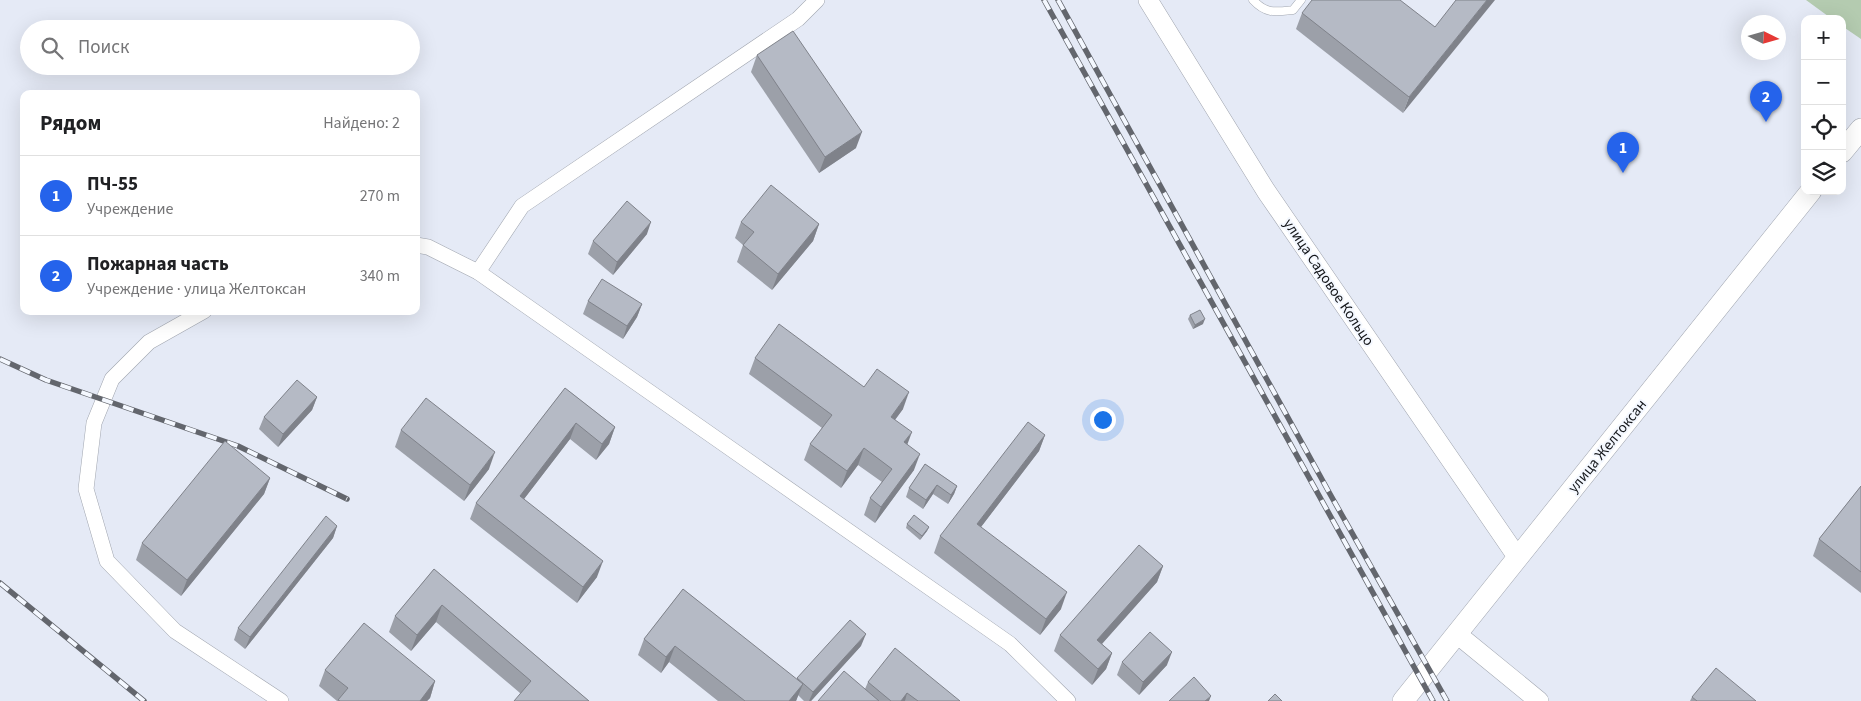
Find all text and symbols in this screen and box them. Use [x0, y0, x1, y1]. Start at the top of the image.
north arrow [1741, 15, 1786, 60]
map controls [1801, 15, 1846, 195]
button: + [1801, 15, 1846, 60]
search box [20, 20, 420, 75]
icon: search [38, 34, 66, 62]
text: Поиск [78, 34, 129, 61]
button: − [1801, 60, 1846, 105]
pin: 2 [1750, 81, 1782, 122]
button: locate [1801, 105, 1846, 150]
text: Рядом [40, 108, 101, 138]
text: Найдено: 2 [323, 112, 400, 134]
pin: 1 [1607, 132, 1639, 173]
button: layers [1801, 150, 1846, 195]
text: ПЧ-55 [87, 171, 138, 198]
text: 1 [52, 185, 60, 207]
text: 270 m [360, 185, 400, 207]
text: Учреждение [87, 198, 174, 220]
street label: улица Садовое Кольцо [1278, 215, 1379, 350]
text: Пожарная часть [87, 251, 229, 278]
text: 2 [52, 265, 60, 287]
text: 340 m [360, 265, 400, 287]
text: Учреждение · улица Желтоксан [87, 278, 306, 300]
street label: улица Желтоксан [1563, 395, 1652, 498]
your location [1090, 407, 1116, 433]

